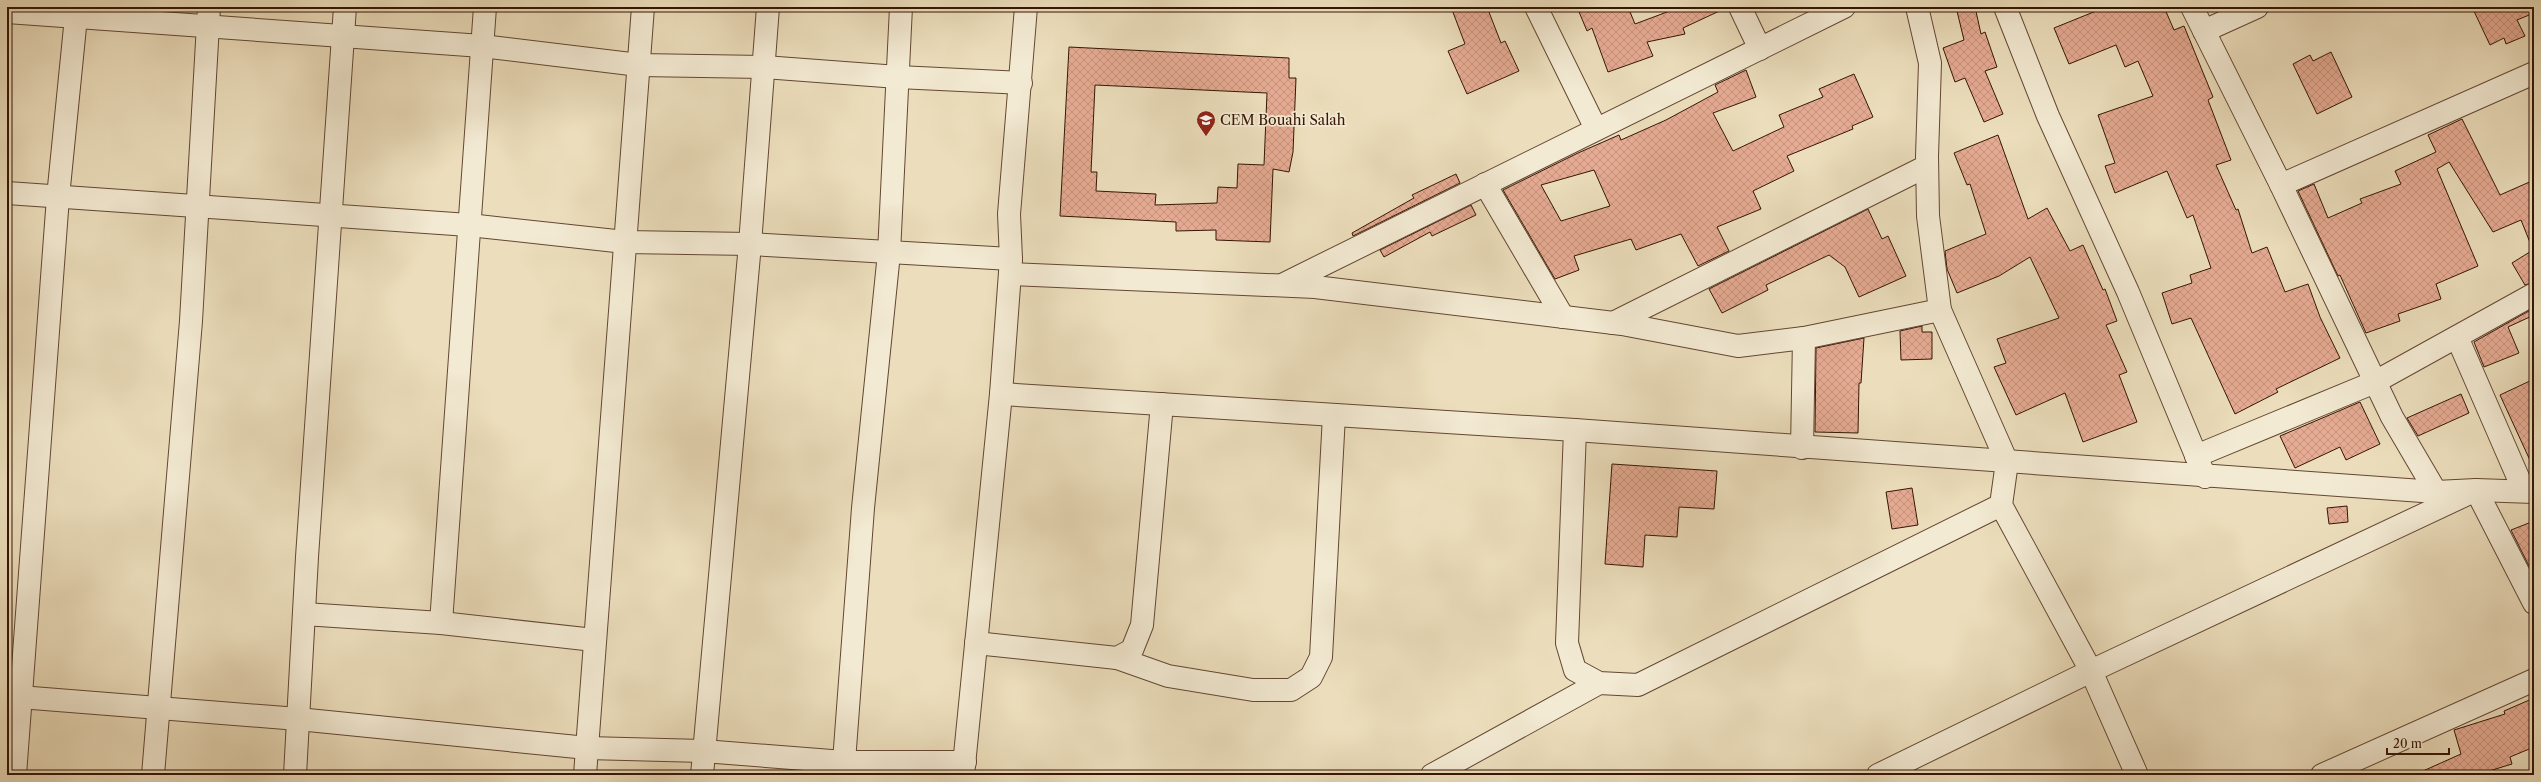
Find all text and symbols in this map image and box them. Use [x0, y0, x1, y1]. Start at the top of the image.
school or university icon: CEM Bouahi Salah [1195, 109, 1217, 137]
place label: CEM Bouahi Salah [1220, 111, 1346, 129]
scale bar [2387, 730, 2449, 756]
text: 20 m [2393, 736, 2422, 751]

